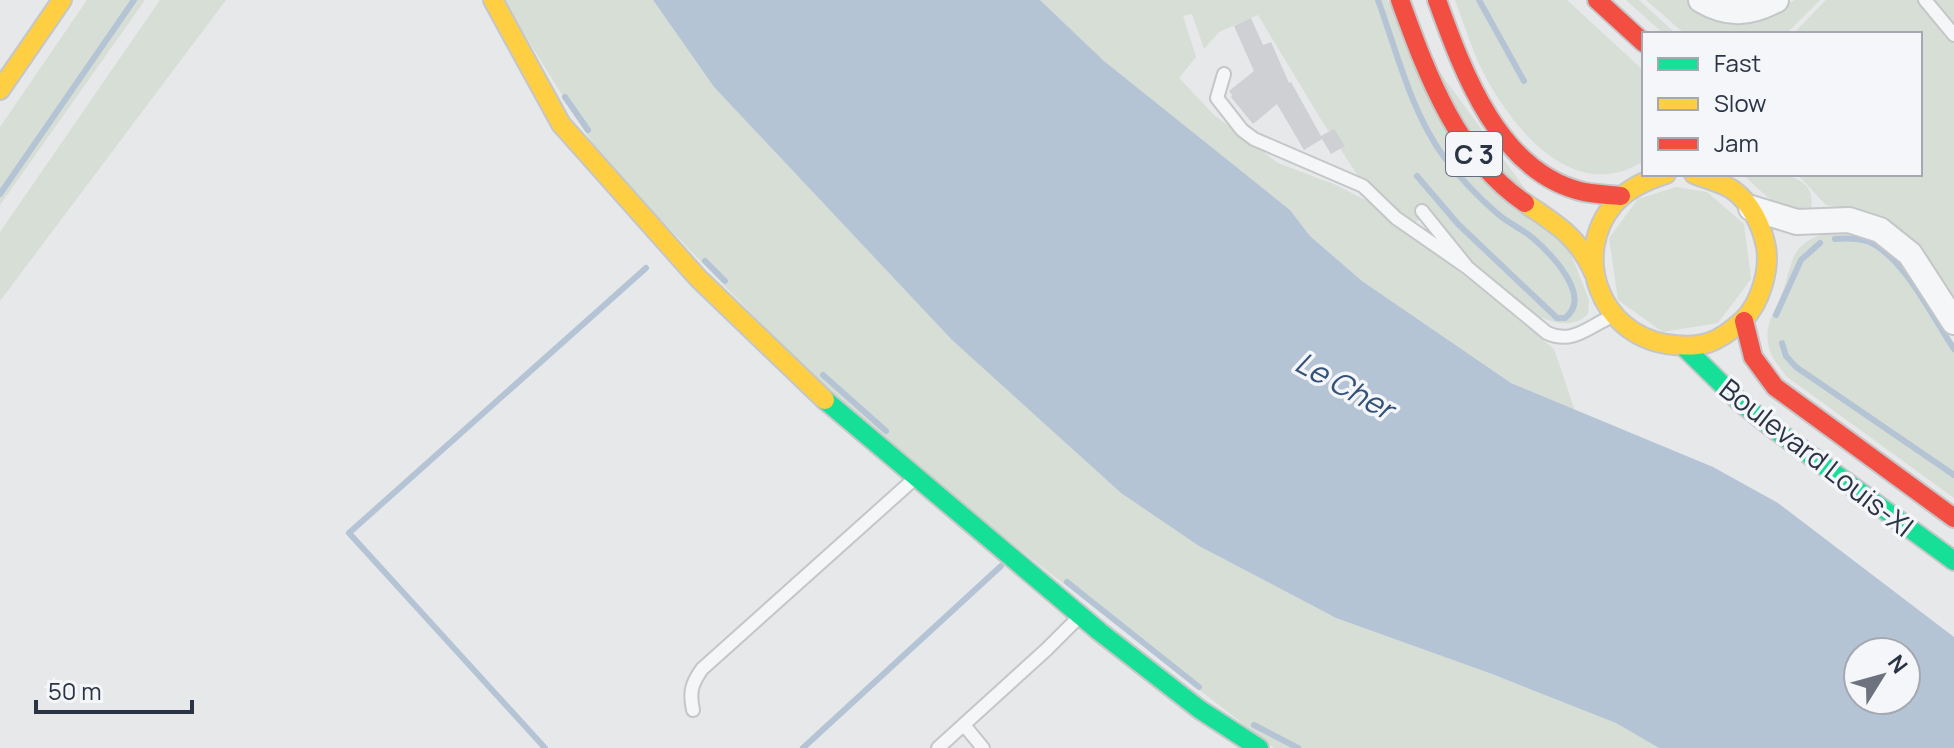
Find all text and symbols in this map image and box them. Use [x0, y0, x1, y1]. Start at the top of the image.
legend [1642, 32, 1922, 176]
text: Fast [1714, 46, 1761, 79]
text: Slow [1714, 86, 1767, 119]
text: Jam [1714, 126, 1759, 159]
road number: C 3 [1446, 132, 1502, 176]
water label: Le Cher [1288, 341, 1405, 431]
street label: Boulevard Louis-XI [1712, 369, 1922, 545]
north arrow [1842, 636, 1922, 716]
text: N [1881, 649, 1915, 679]
scale bar [36, 664, 192, 714]
text: 50 m [48, 674, 102, 707]

